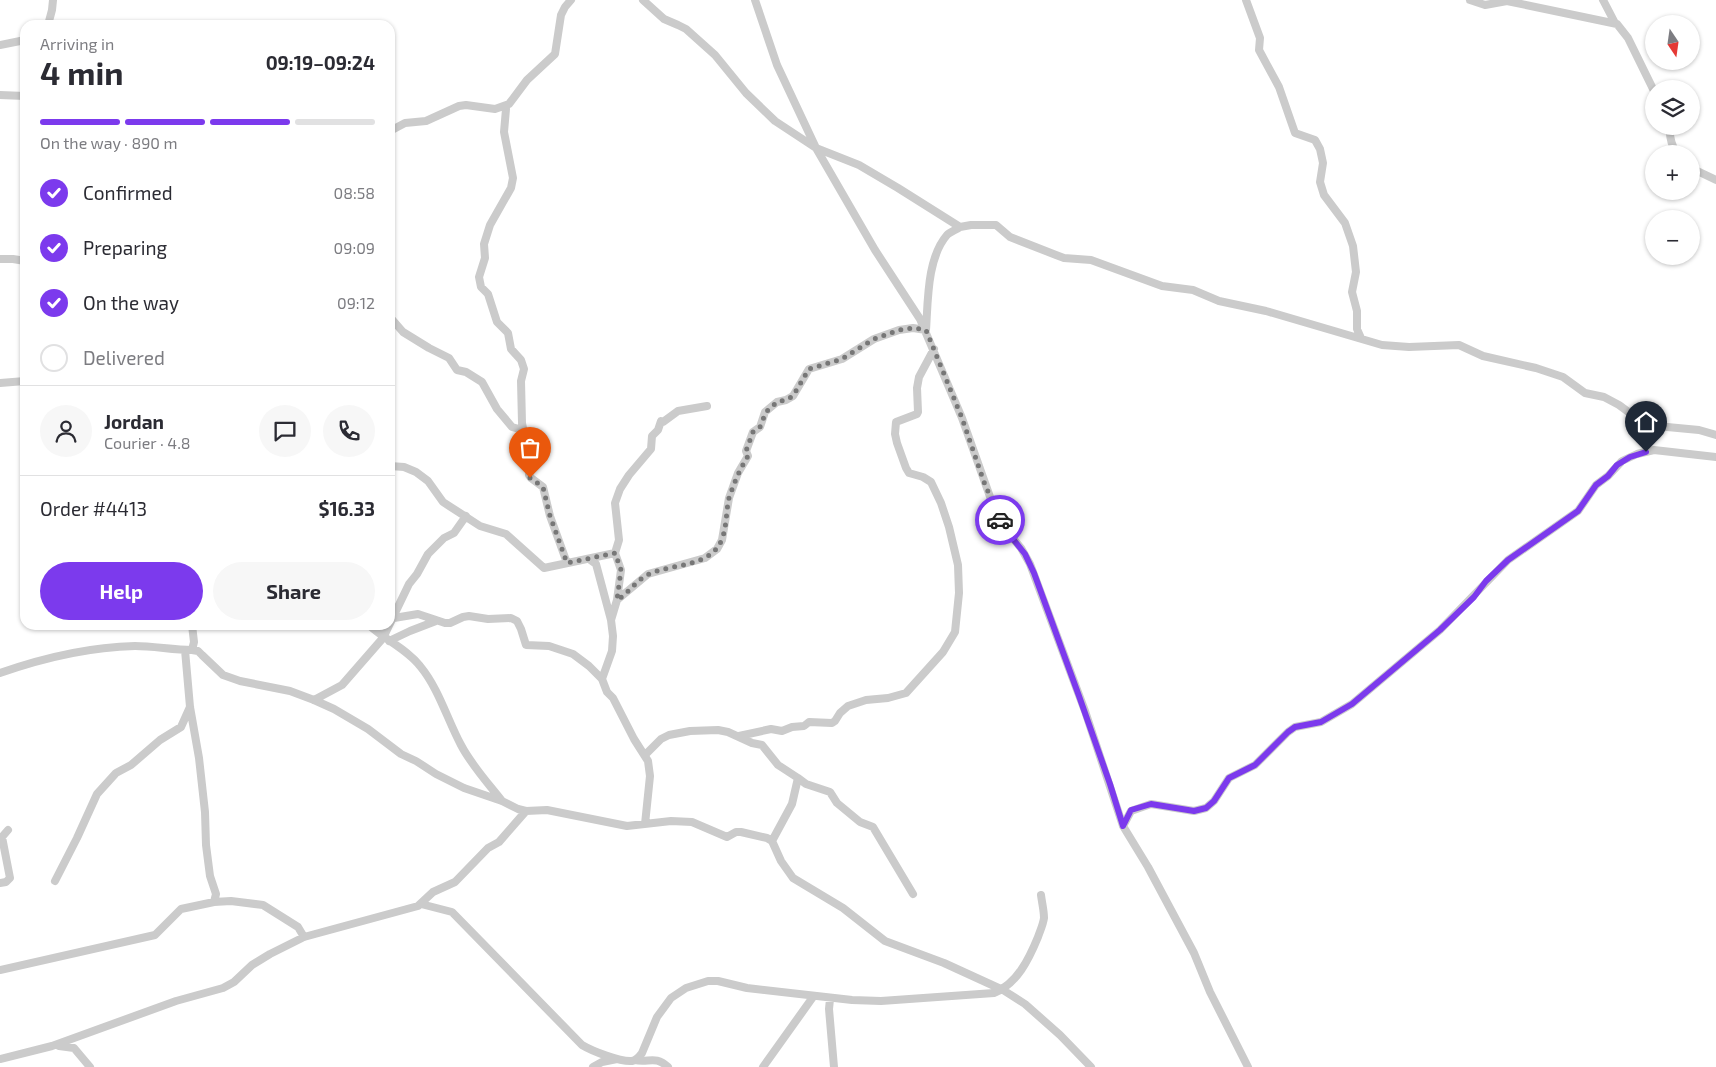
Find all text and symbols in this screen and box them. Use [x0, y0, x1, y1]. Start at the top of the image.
north arrow [1645, 15, 1700, 70]
map controls [1645, 15, 1700, 265]
text: Arriving in [40, 34, 114, 53]
text: 09:19–09:24 [266, 51, 375, 74]
text: 4 min [40, 53, 124, 91]
button: layers [1645, 80, 1700, 135]
text: On the way · 890 m [40, 133, 178, 152]
button: + [1645, 145, 1700, 200]
icon: check [40, 179, 68, 207]
text: Confirmed [83, 181, 173, 204]
text: 08:58 [334, 183, 375, 202]
button: − [1645, 210, 1700, 265]
icon: check [40, 234, 68, 262]
text: Preparing [83, 236, 167, 259]
text: 09:09 [334, 238, 375, 257]
icon: check [40, 289, 68, 317]
text: On the way [83, 291, 179, 314]
text: 09:12 [337, 293, 375, 312]
text: Delivered [83, 346, 165, 369]
pin [1625, 401, 1667, 452]
button: person [40, 405, 92, 457]
button: chat [259, 405, 311, 457]
button: phone [323, 405, 375, 457]
icon: home [1632, 408, 1660, 436]
text: Jordan [104, 410, 164, 433]
pin [509, 427, 551, 478]
text: Courier · 4.8 [104, 433, 191, 452]
icon: bag [516, 434, 544, 462]
courier [975, 495, 1025, 545]
text: Order #4413 [40, 497, 147, 520]
text: $16.33 [318, 497, 375, 520]
icon: car [986, 506, 1014, 534]
button: Help [40, 562, 203, 620]
button: Share [213, 562, 375, 620]

